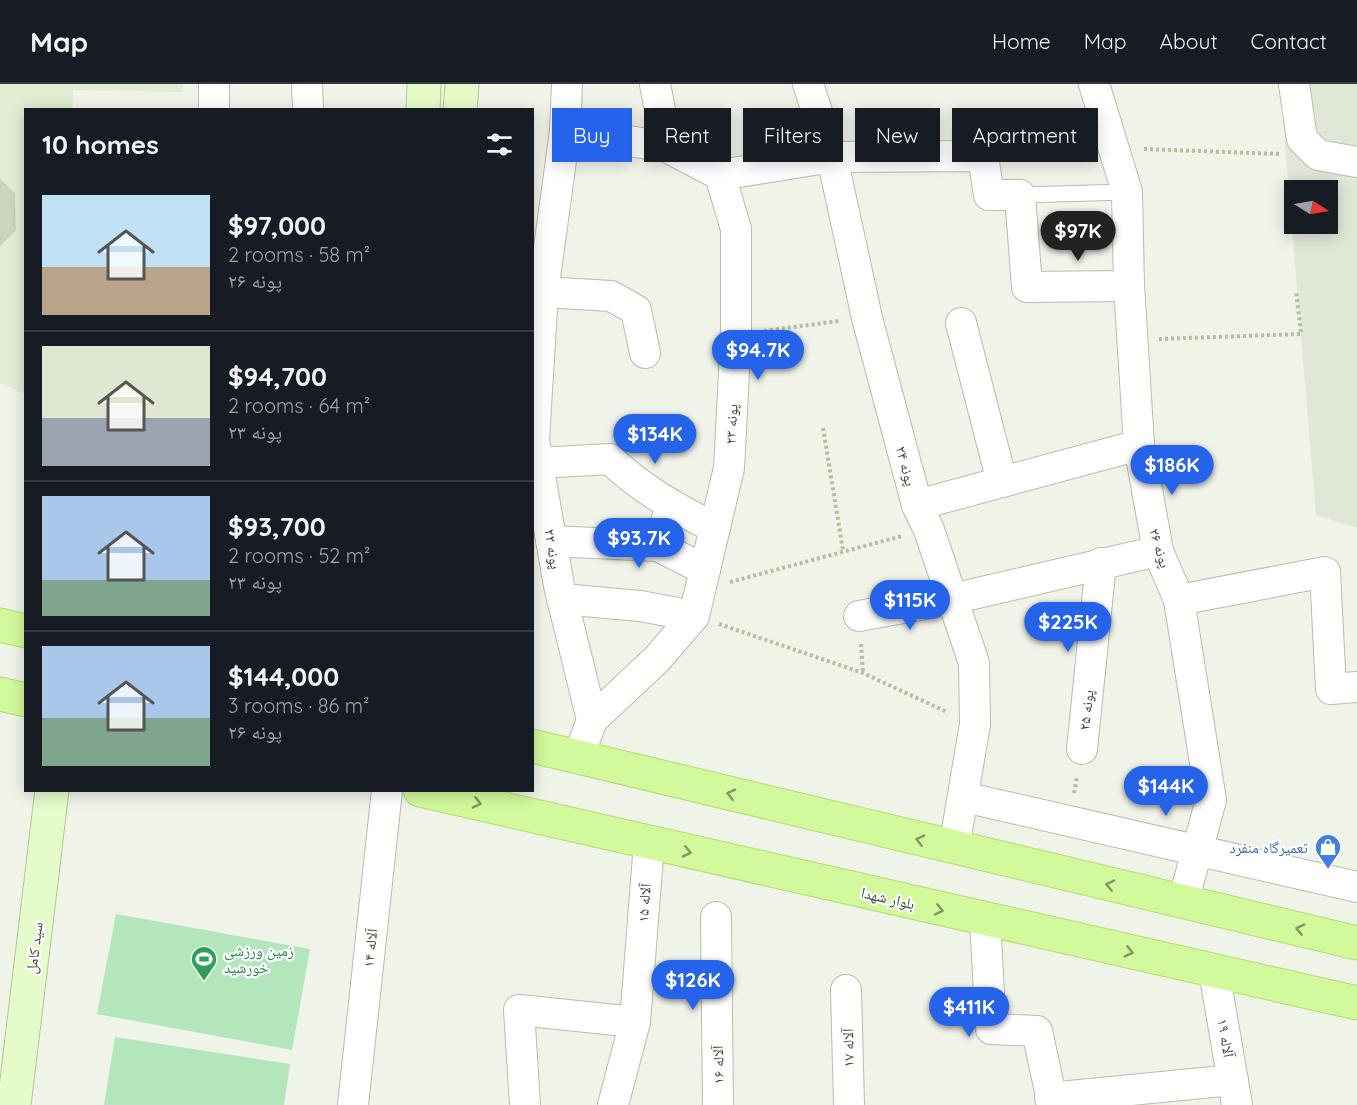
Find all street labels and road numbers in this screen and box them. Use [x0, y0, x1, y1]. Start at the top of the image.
street label: پونه ۲۳ [720, 403, 742, 445]
street label: پونه ۲۴ [891, 444, 920, 488]
street label: پونه ۲۶ [1145, 526, 1175, 570]
street label: پونه ۲۲ [540, 527, 566, 571]
street label: پونه ۲۵ [1074, 689, 1098, 731]
street label: آلاله ۱۵ [633, 882, 655, 923]
street label: بلوار شهدا [859, 883, 917, 913]
street label: سید کامل [21, 921, 48, 975]
street label: آلاله ۱۴ [359, 926, 382, 968]
street label: آلاله ۱۹ [1213, 1017, 1239, 1060]
street label: آلاله ۱۷ [838, 1027, 858, 1068]
street label: آلاله ۱۶ [708, 1044, 728, 1085]

